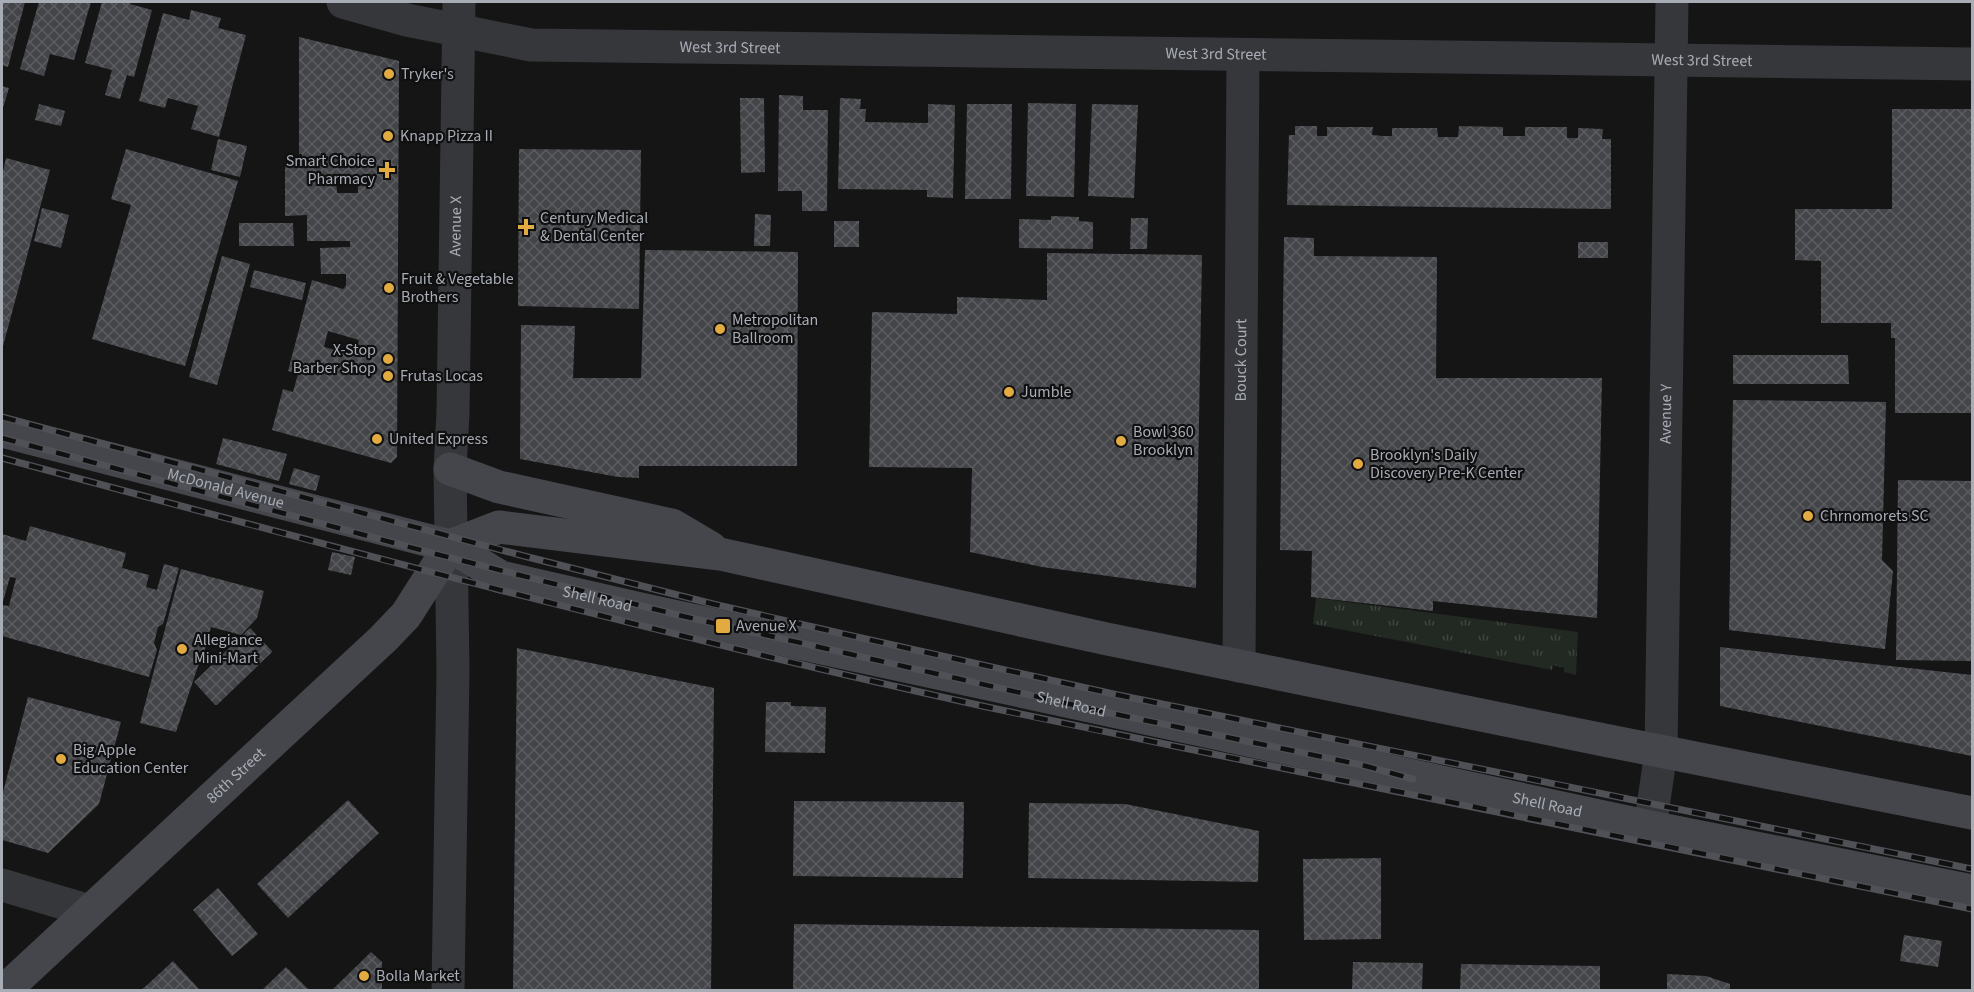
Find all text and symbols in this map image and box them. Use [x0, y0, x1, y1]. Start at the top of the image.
street label: West 3rd Street [679, 36, 781, 59]
street label: West 3rd Street [1165, 42, 1267, 66]
street label: West 3rd Street [1651, 49, 1753, 72]
place label: Tryker's [401, 63, 454, 85]
marker: Tryker's [382, 67, 396, 81]
place label: Knapp Pizza II [400, 125, 493, 147]
marker: Knapp Pizza II [381, 129, 395, 143]
place label: Smart Choice Pharmacy [286, 150, 376, 190]
marker: Smart Choice Pharmacy [380, 163, 394, 177]
street label: Avenue X [444, 196, 467, 257]
place label: Century Medical & Dental Center [540, 207, 648, 247]
marker: Century Medical & Dental Center [517, 218, 535, 236]
place label: Fruit & Vegetable Brothers [401, 268, 514, 308]
marker: Fruit & Vegetable Brothers [382, 281, 396, 295]
place label: Metropolitan Ballroom [732, 309, 818, 349]
street label: Bouck Court [1230, 318, 1252, 401]
marker: Metropolitan Ballroom [713, 322, 727, 336]
place label: X-Stop Barber Shop [293, 339, 376, 379]
marker: X-Stop Barber Shop [381, 352, 395, 366]
place label: Frutas Locas [400, 365, 483, 387]
marker: Frutas Locas [381, 369, 395, 383]
place label: Jumble [1021, 381, 1072, 403]
street label: Avenue Y [1655, 383, 1677, 444]
marker: Jumble [1002, 385, 1016, 399]
place label: Bowl 360 Brooklyn [1133, 421, 1194, 461]
place label: United Express [389, 428, 488, 450]
marker: United Express [370, 432, 384, 446]
marker: Bowl 360 Brooklyn [1114, 434, 1128, 448]
place label: Brooklyn's Daily Discovery Pre-K Center [1370, 444, 1523, 484]
marker: Brooklyn's Daily Discovery Pre-K Center [1351, 457, 1365, 471]
street label: McDonald Avenue [165, 463, 287, 514]
place label: Chrnomorets SC [1820, 505, 1929, 527]
marker: Chrnomorets SC [1801, 509, 1815, 523]
street label: Shell Road [560, 580, 634, 618]
place label: Avenue X [736, 615, 797, 637]
marker: Avenue X [714, 617, 732, 635]
place label: Allegiance Mini-Mart [194, 629, 262, 669]
marker: Allegiance Mini-Mart [175, 642, 189, 656]
street label: Shell Road [1034, 686, 1108, 723]
place label: Big Apple Education Center [73, 739, 189, 779]
street label: 86th Street [201, 742, 271, 809]
marker: Big Apple Education Center [54, 752, 68, 766]
street label: Shell Road [1510, 787, 1584, 823]
place label: Bolla Market [376, 965, 460, 987]
marker: Bolla Market [357, 969, 371, 983]

